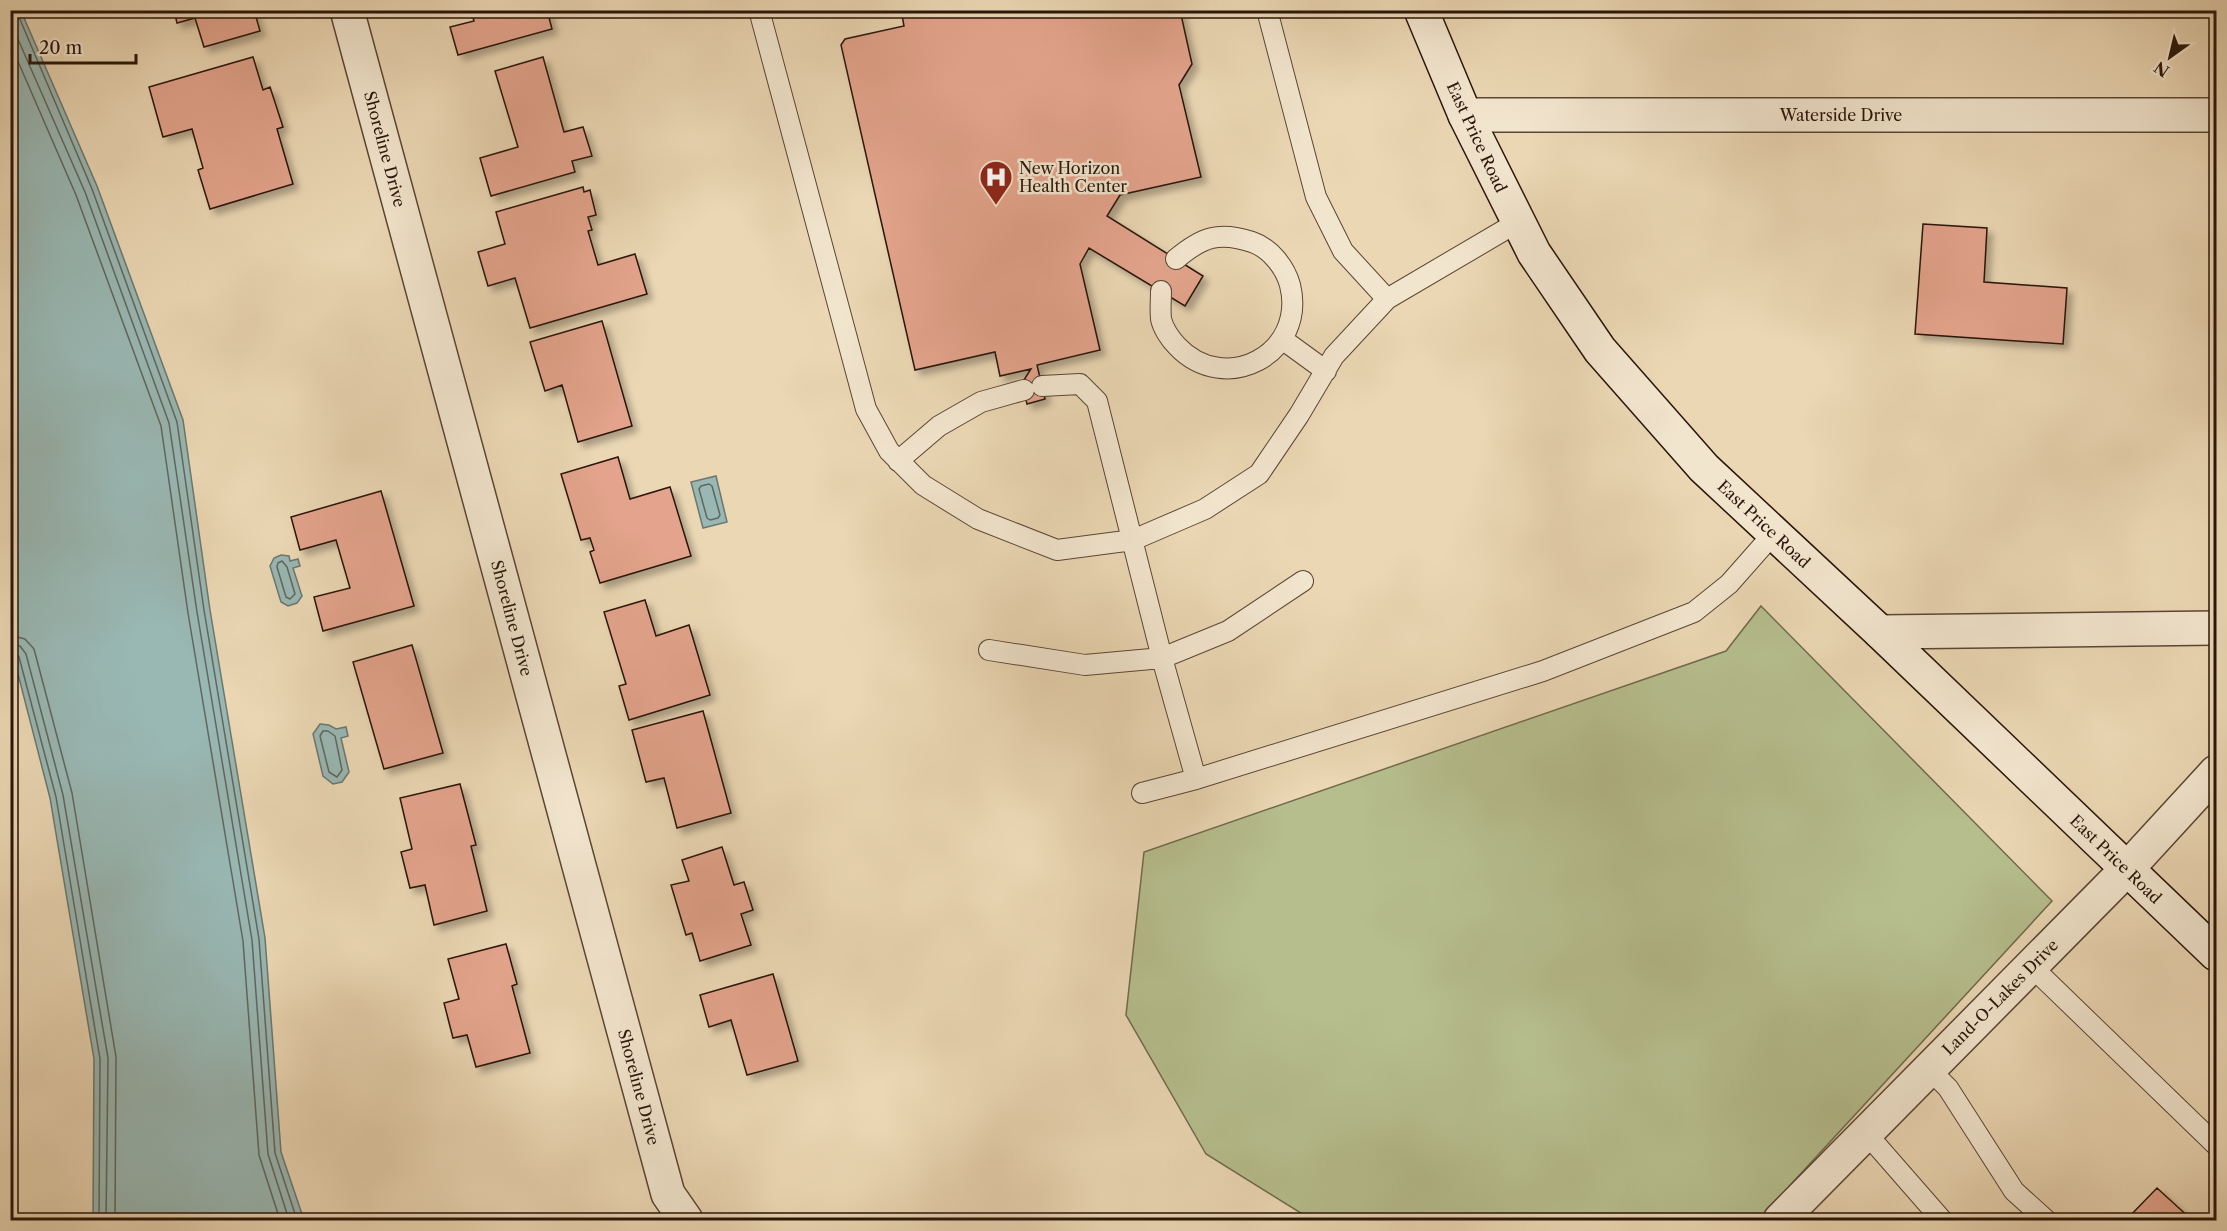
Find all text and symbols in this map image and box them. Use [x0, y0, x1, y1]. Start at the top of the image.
scale bar [30, 27, 136, 65]
north arrow [2140, 27, 2200, 87]
text: 20 m [39, 37, 83, 59]
text: N [2150, 57, 2173, 82]
street label: East Price Road [1443, 79, 1511, 196]
street label: Shoreline Drive [360, 89, 410, 209]
street label: Waterside Drive [1779, 105, 1902, 125]
place label: New Horizon Health Center [1019, 158, 1127, 196]
hospital icon: New Horizon Health Center [978, 159, 1014, 206]
street label: East Price Road [1713, 476, 1815, 572]
street label: Shoreline Drive [487, 558, 537, 678]
street label: East Price Road [2066, 810, 2166, 908]
street label: Land-O-Lakes Drive [1938, 935, 2062, 1059]
street label: Shoreline Drive [614, 1027, 664, 1147]

